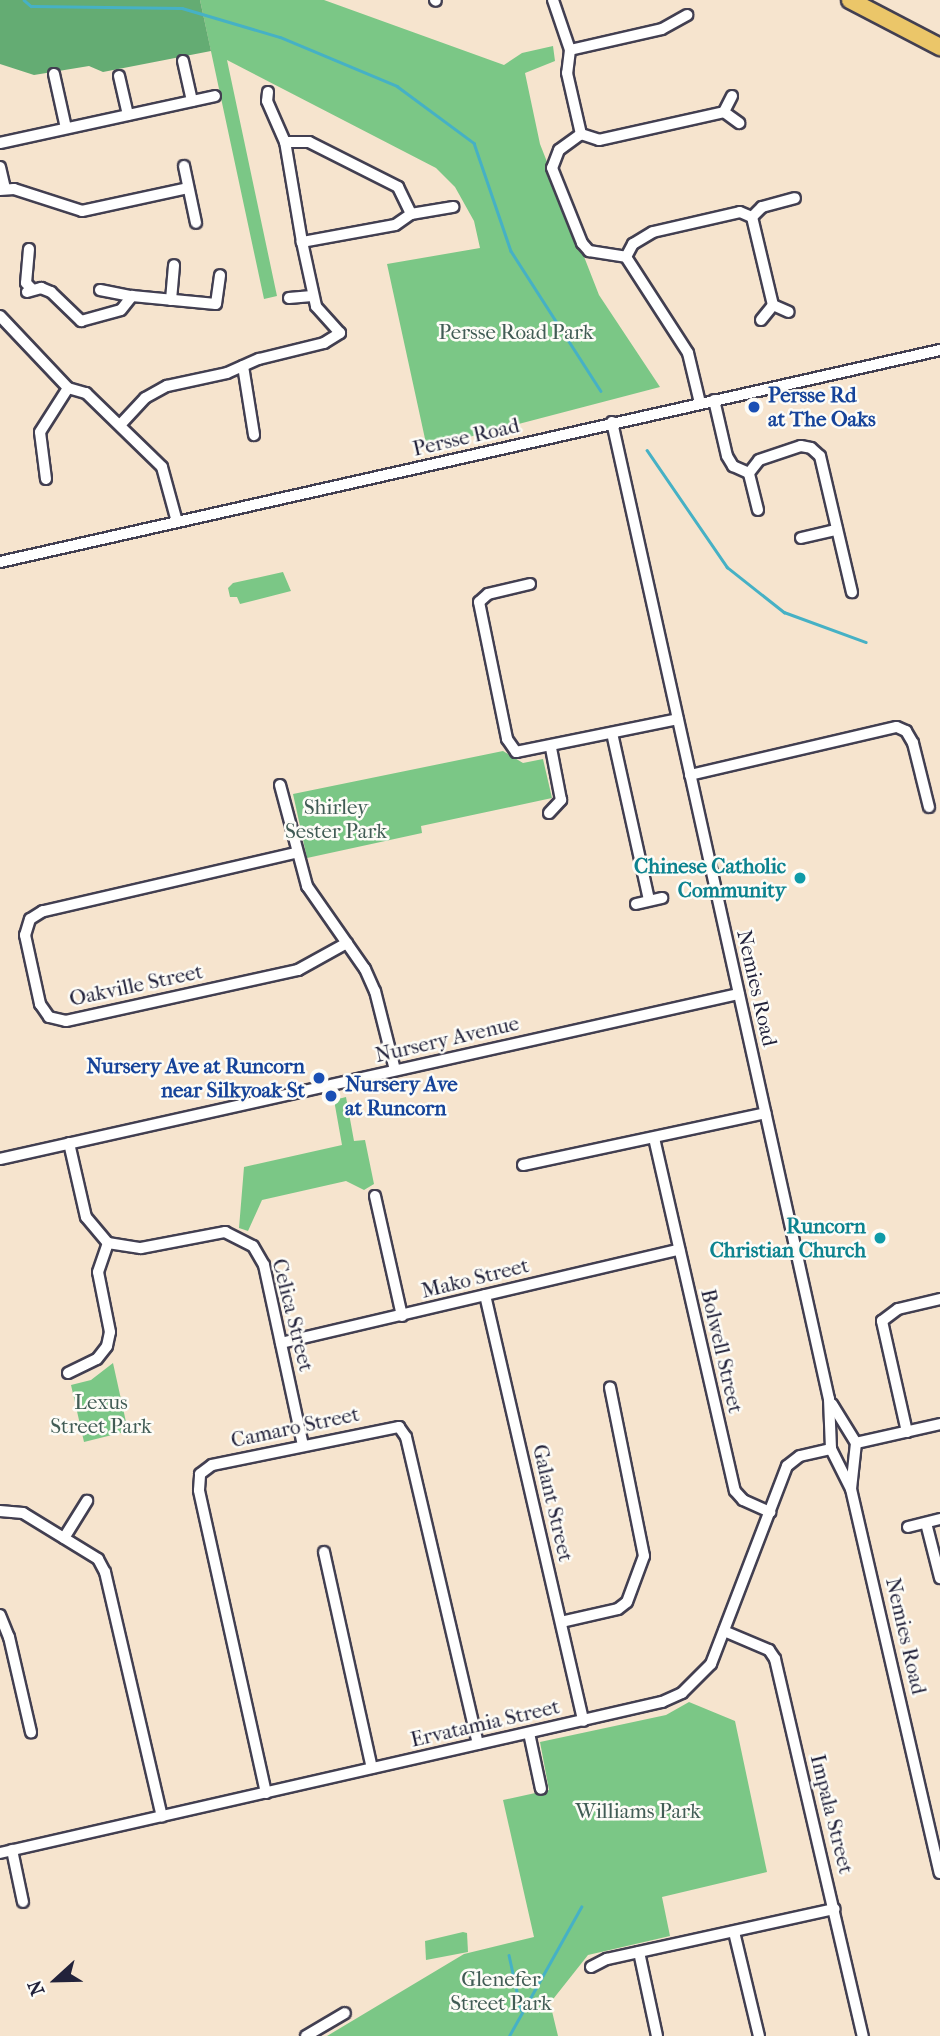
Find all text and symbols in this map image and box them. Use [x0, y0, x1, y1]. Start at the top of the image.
park label: Persse Road Park [439, 319, 593, 345]
place label: Persse Rd at The Oaks [768, 382, 876, 432]
marker: Persse Rd at The Oaks [746, 399, 762, 415]
street label: Persse Road [410, 413, 522, 461]
park label: Shirley Sester Park [285, 794, 387, 844]
place label: Chinese Catholic Community [634, 853, 786, 903]
marker: Chinese Catholic Community [792, 870, 808, 886]
street label: Nemies Road [731, 927, 783, 1049]
street label: Oakville Street [67, 959, 205, 1011]
street label: Nursery Avenue [373, 1010, 521, 1068]
place label: Nursery Ave at Runcorn near Silkyoak St [86, 1053, 305, 1103]
marker: Nursery Ave at Runcorn near Silkyoak St [311, 1070, 327, 1086]
place label: Nursery Ave at Runcorn [345, 1071, 458, 1121]
marker: Nursery Ave at Runcorn [323, 1088, 339, 1104]
place label: Runcorn Christian Church [710, 1213, 866, 1263]
marker: Runcorn Christian Church [872, 1230, 888, 1246]
street label: Mako Street [419, 1252, 531, 1304]
street label: Celica Street [267, 1256, 319, 1374]
street label: Bolwell Street [695, 1286, 749, 1416]
park label: Lexus Street Park [50, 1389, 152, 1439]
street label: Camaro Street [229, 1401, 361, 1453]
street label: Galant Street [527, 1442, 579, 1564]
street label: Nemies Road [880, 1575, 932, 1697]
street label: Ervatamia Street [408, 1694, 562, 1752]
street label: Impala Street [805, 1752, 859, 1876]
park label: Williams Park [575, 1798, 701, 1824]
north arrow [21, 1945, 91, 2015]
park label: Glenefer Street Park [450, 1966, 552, 2016]
text: N [24, 1977, 49, 1999]

